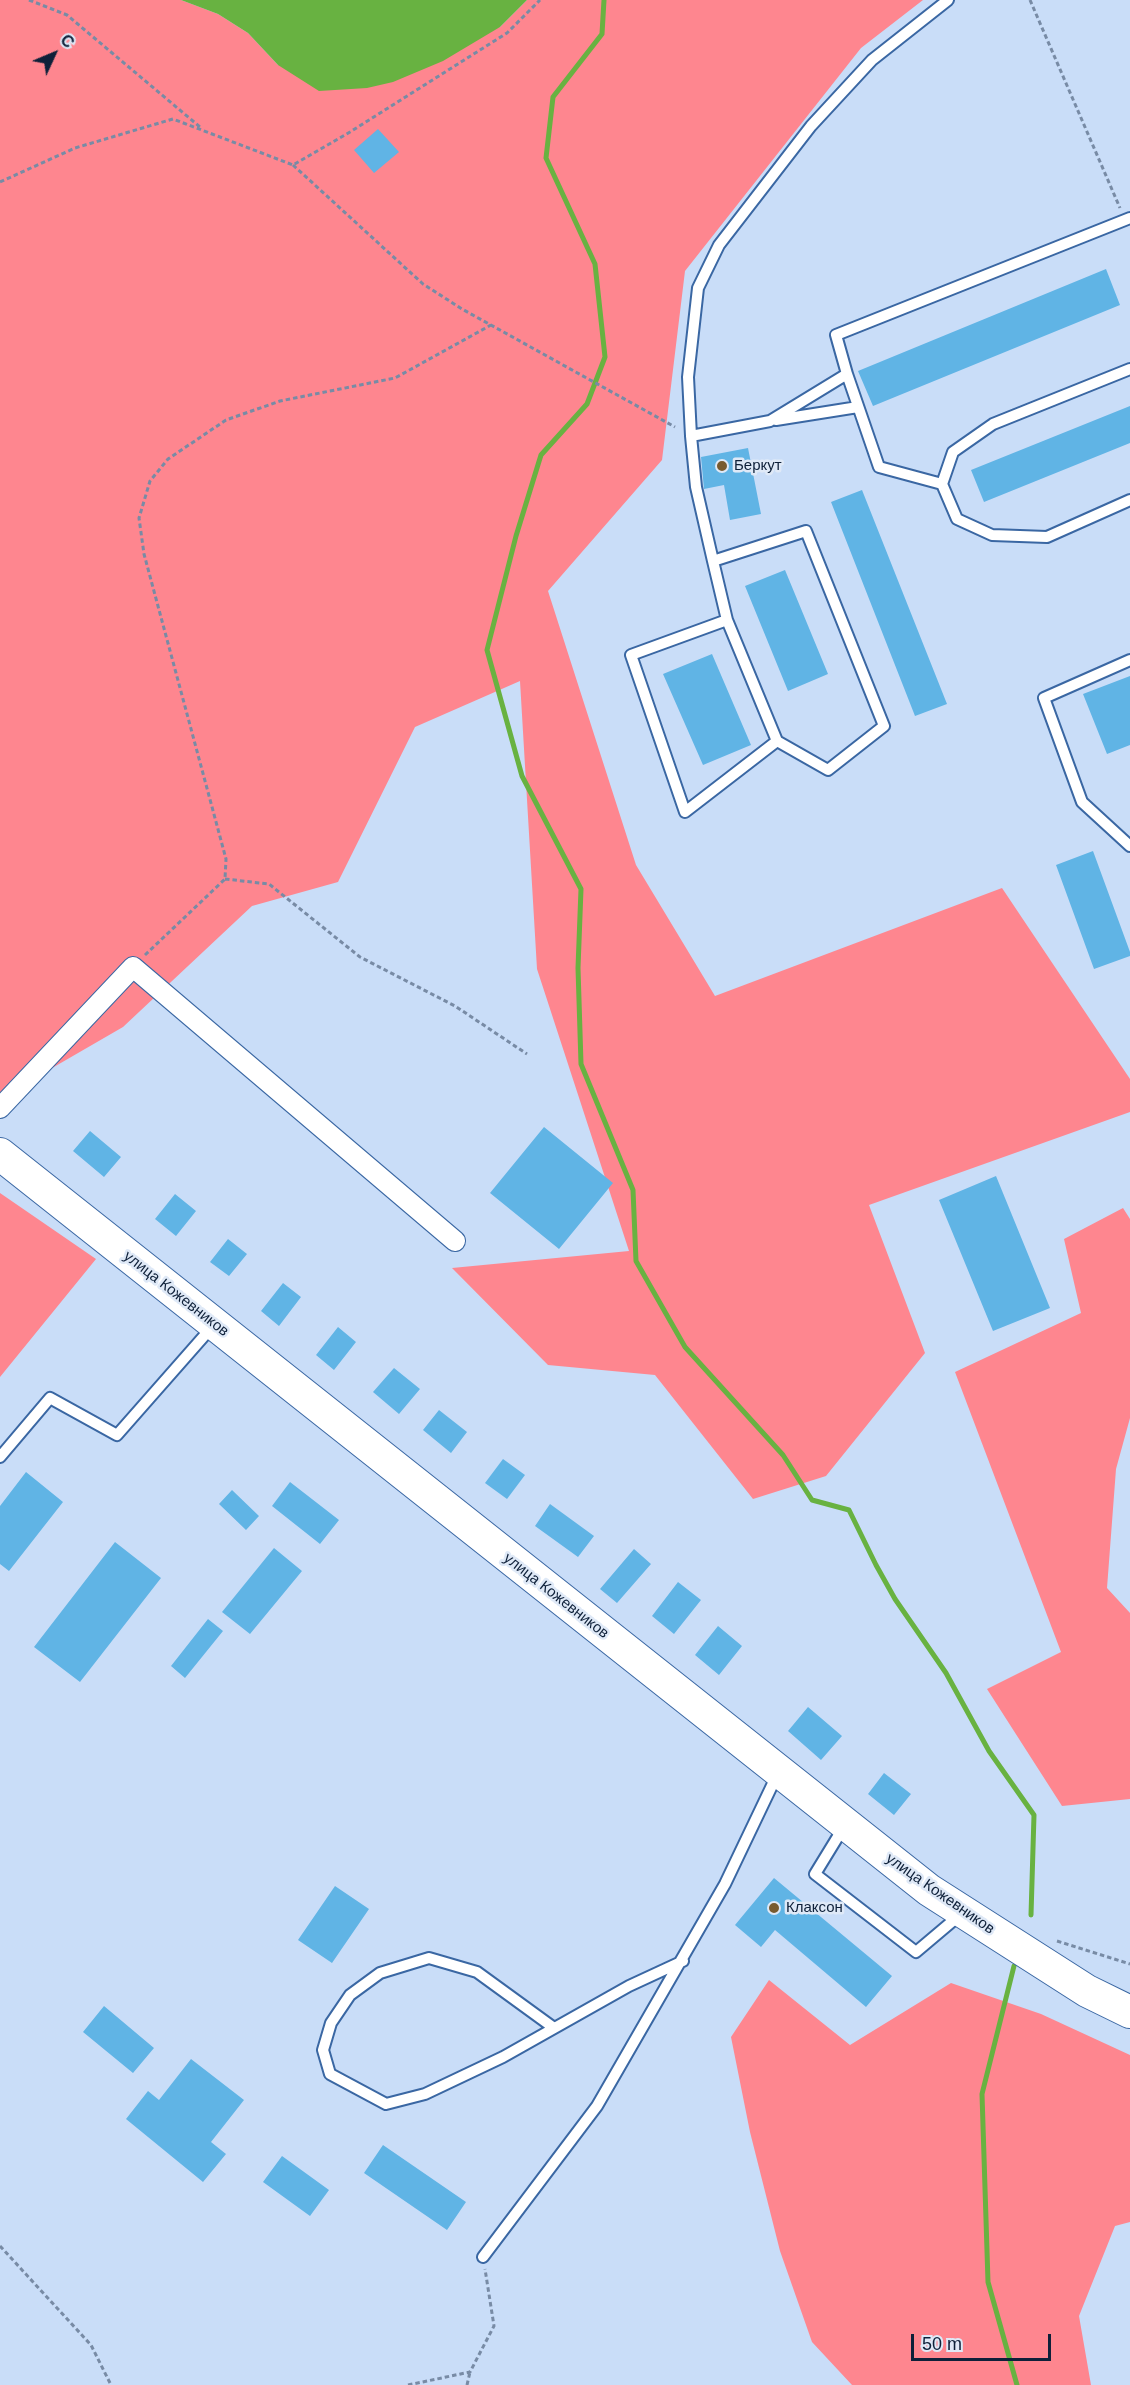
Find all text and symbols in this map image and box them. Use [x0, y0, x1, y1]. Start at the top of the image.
north arrow [24, 24, 84, 84]
text: С [57, 31, 77, 51]
place label: Беркут [734, 457, 782, 475]
marker: Беркут [715, 459, 729, 473]
street label: улица Кожевников [120, 1247, 232, 1341]
street label: улица Кожевников [500, 1549, 612, 1643]
street label: улица Кожевников [882, 1850, 998, 1938]
place label: Клаксон [786, 1899, 843, 1917]
marker: Клаксон [767, 1901, 781, 1915]
scale bar [914, 2322, 1054, 2360]
text: 50 m [922, 2334, 962, 2354]

